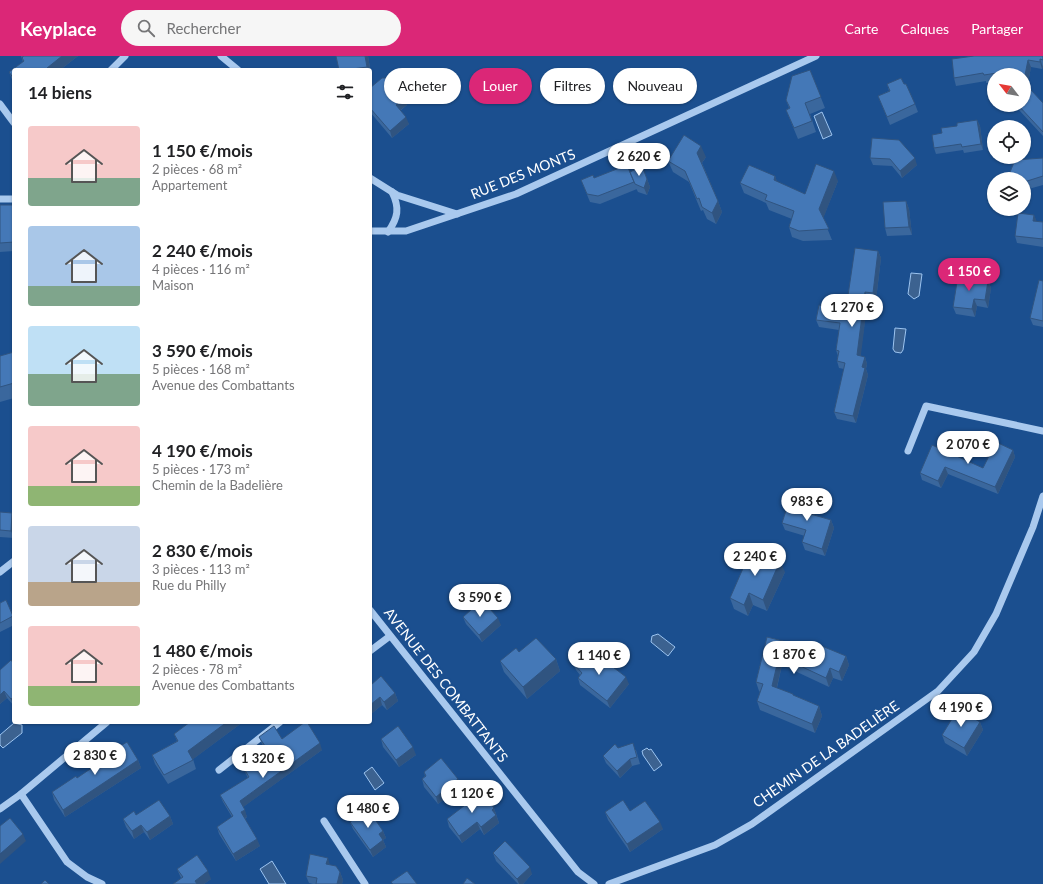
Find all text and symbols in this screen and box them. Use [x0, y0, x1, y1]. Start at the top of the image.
search box [121, 10, 401, 46]
text: Keyplace [20, 17, 97, 40]
icon: search [135, 17, 157, 39]
text: Rechercher [167, 19, 241, 37]
text: Carte [845, 20, 878, 37]
text: Calques [900, 20, 949, 37]
text: Partager [971, 20, 1023, 37]
chip: Acheter [384, 68, 461, 104]
chip: Louer [469, 68, 532, 104]
chip: Filtres [540, 68, 605, 104]
chip: Nouveau [613, 68, 697, 104]
north arrow [987, 68, 1031, 112]
map controls [987, 68, 1031, 216]
icon: filters [334, 81, 356, 103]
text: 14 biens [28, 82, 92, 103]
button: locate [987, 120, 1031, 164]
text: 1 150 €/mois [152, 140, 253, 161]
icon: home [60, 142, 108, 190]
pin: 2 620 € [602, 143, 676, 177]
street label: RUE DES MONTS [468, 145, 578, 202]
text: 2 620 € [617, 148, 661, 164]
text: 2 pièces · 68 m² [152, 161, 242, 177]
button: layers [987, 172, 1031, 216]
text: Appartement [152, 177, 227, 193]
text: 2 240 €/mois [152, 240, 253, 261]
icon: home [60, 242, 108, 290]
pin: 1 150 € [932, 258, 1006, 292]
text: 4 pièces · 116 m² [152, 261, 250, 277]
text: 1 150 € [947, 263, 991, 279]
text: Maison [152, 277, 194, 293]
pin: 1 270 € [815, 294, 889, 328]
text: 1 270 € [830, 299, 874, 315]
text: 3 590 €/mois [152, 340, 253, 361]
icon: home [60, 342, 108, 390]
text: 5 pièces · 168 m² [152, 361, 250, 377]
text: Avenue des Combattants [152, 377, 295, 393]
pin: 2 070 € [931, 431, 1005, 465]
text: 2 070 € [946, 436, 990, 452]
text: 4 190 €/mois [152, 440, 253, 461]
icon: home [60, 442, 108, 490]
text: 5 pièces · 173 m² [152, 461, 250, 477]
text: Chemin de la Badelière [152, 477, 283, 493]
pin: 983 € [779, 488, 835, 522]
text: 983 € [790, 493, 824, 509]
text: 2 830 €/mois [152, 540, 253, 561]
icon: home [60, 542, 108, 590]
pin: 2 240 € [718, 543, 792, 577]
text: 2 240 € [733, 548, 777, 564]
text: 3 pièces · 113 m² [152, 561, 250, 577]
text: Rue du Philly [152, 577, 226, 593]
pin: 3 590 € [443, 584, 517, 618]
text: 3 590 € [458, 589, 502, 605]
street label: AVENUE DES COMBATTANTS [381, 604, 512, 765]
text: 1 480 €/mois [152, 640, 253, 661]
pin: 1 870 € [757, 641, 831, 675]
icon: home [60, 642, 108, 690]
pin: 1 140 € [562, 642, 636, 676]
text: 1 870 € [772, 646, 816, 662]
text: 1 140 € [577, 647, 621, 663]
text: 2 pièces · 78 m² [152, 661, 242, 677]
text: Avenue des Combattants [152, 677, 295, 693]
pin: 4 190 € [924, 694, 998, 728]
street label: CHEMIN DE LA BADELIÈRE [749, 697, 902, 811]
text: 4 190 € [939, 699, 983, 715]
pin: 2 830 € [58, 742, 132, 776]
pin: 1 320 € [226, 745, 300, 779]
text: 2 830 € [73, 747, 117, 763]
text: 1 320 € [241, 750, 285, 766]
pin: 1 120 € [435, 780, 509, 814]
text: 1 120 € [450, 785, 494, 801]
pin: 1 480 € [331, 795, 405, 829]
text: 1 480 € [346, 800, 390, 816]

